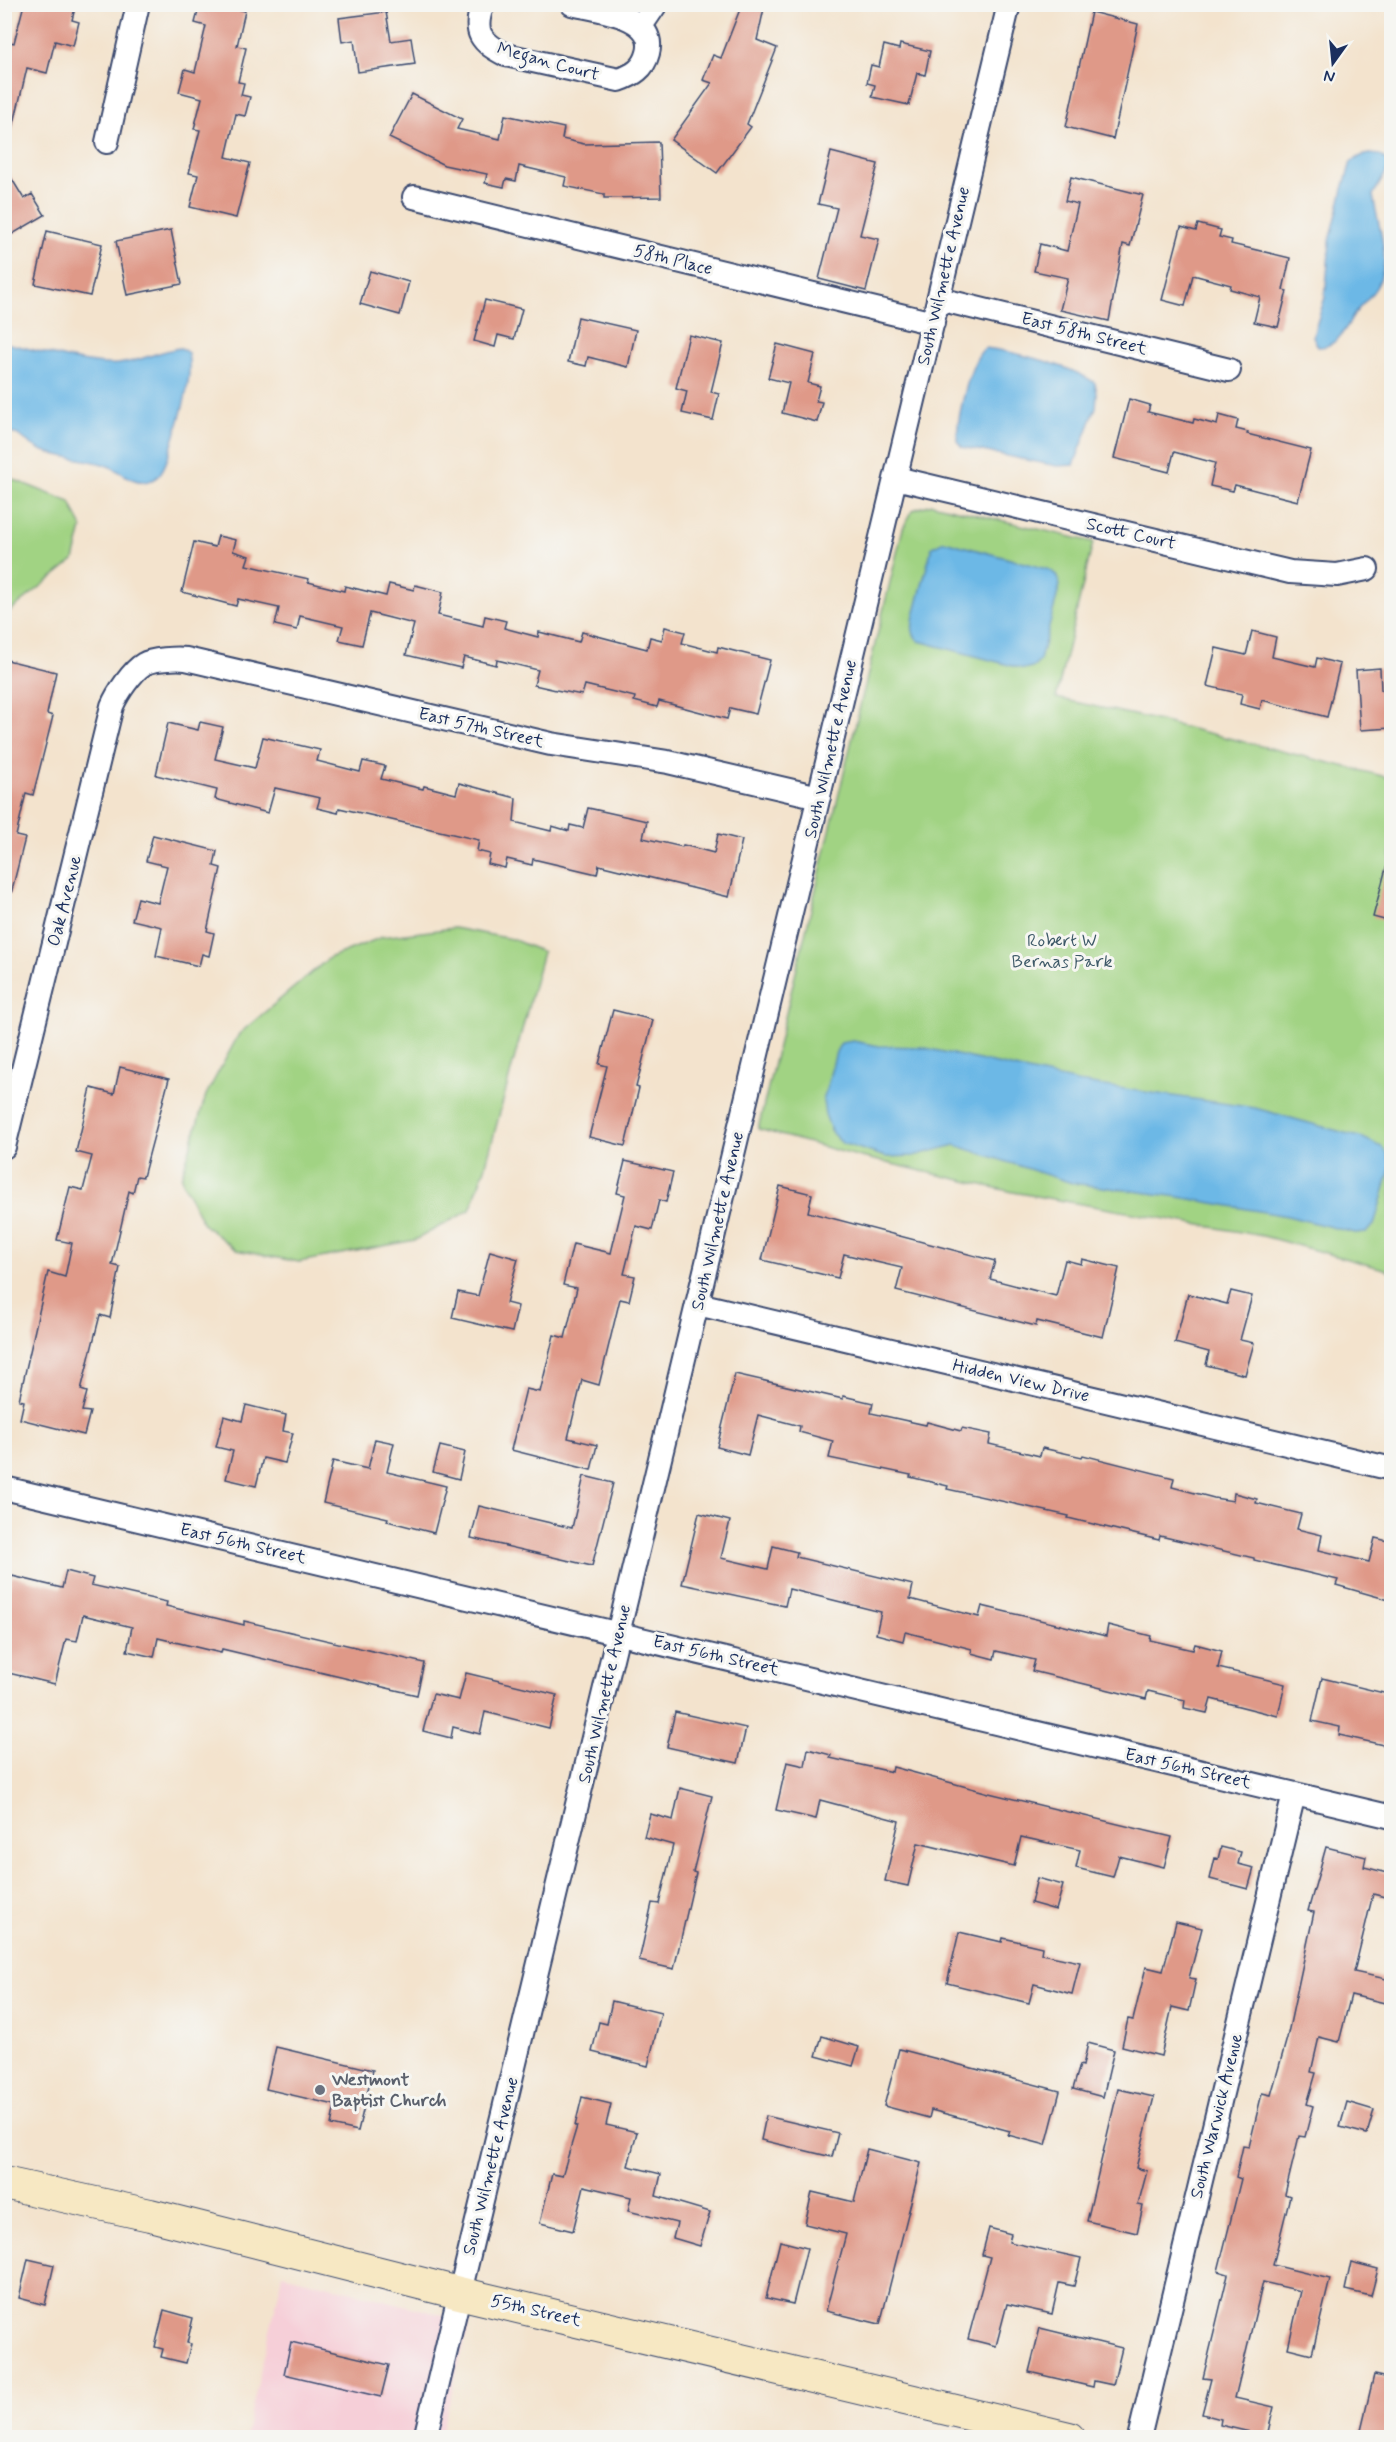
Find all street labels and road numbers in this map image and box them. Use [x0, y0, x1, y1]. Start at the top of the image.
street label: Megan Court [494, 37, 602, 89]
street label: South Wilmette Avenue [912, 184, 976, 368]
street label: 58th Place [631, 239, 715, 281]
street label: East 58th Street [1019, 307, 1150, 361]
street label: Scott Court [1084, 512, 1178, 556]
street label: South Wilmette Avenue [799, 657, 863, 841]
street label: East 57th Street [416, 702, 546, 754]
street label: Oak Avenue [42, 853, 88, 949]
street label: South Wilmette Avenue [686, 1129, 750, 1313]
street label: Hidden View Drive [950, 1354, 1092, 1408]
street label: East 56th Street [177, 1518, 309, 1570]
street label: South Wilmette Avenue [573, 1602, 637, 1786]
street label: East 56th Street [650, 1630, 782, 1682]
street label: East 56th Street [1122, 1743, 1254, 1795]
street label: South Warwick Avenue [1185, 2031, 1249, 2201]
street label: South Wilmette Avenue [457, 2074, 525, 2258]
street label: 55th Street [488, 2289, 584, 2333]

